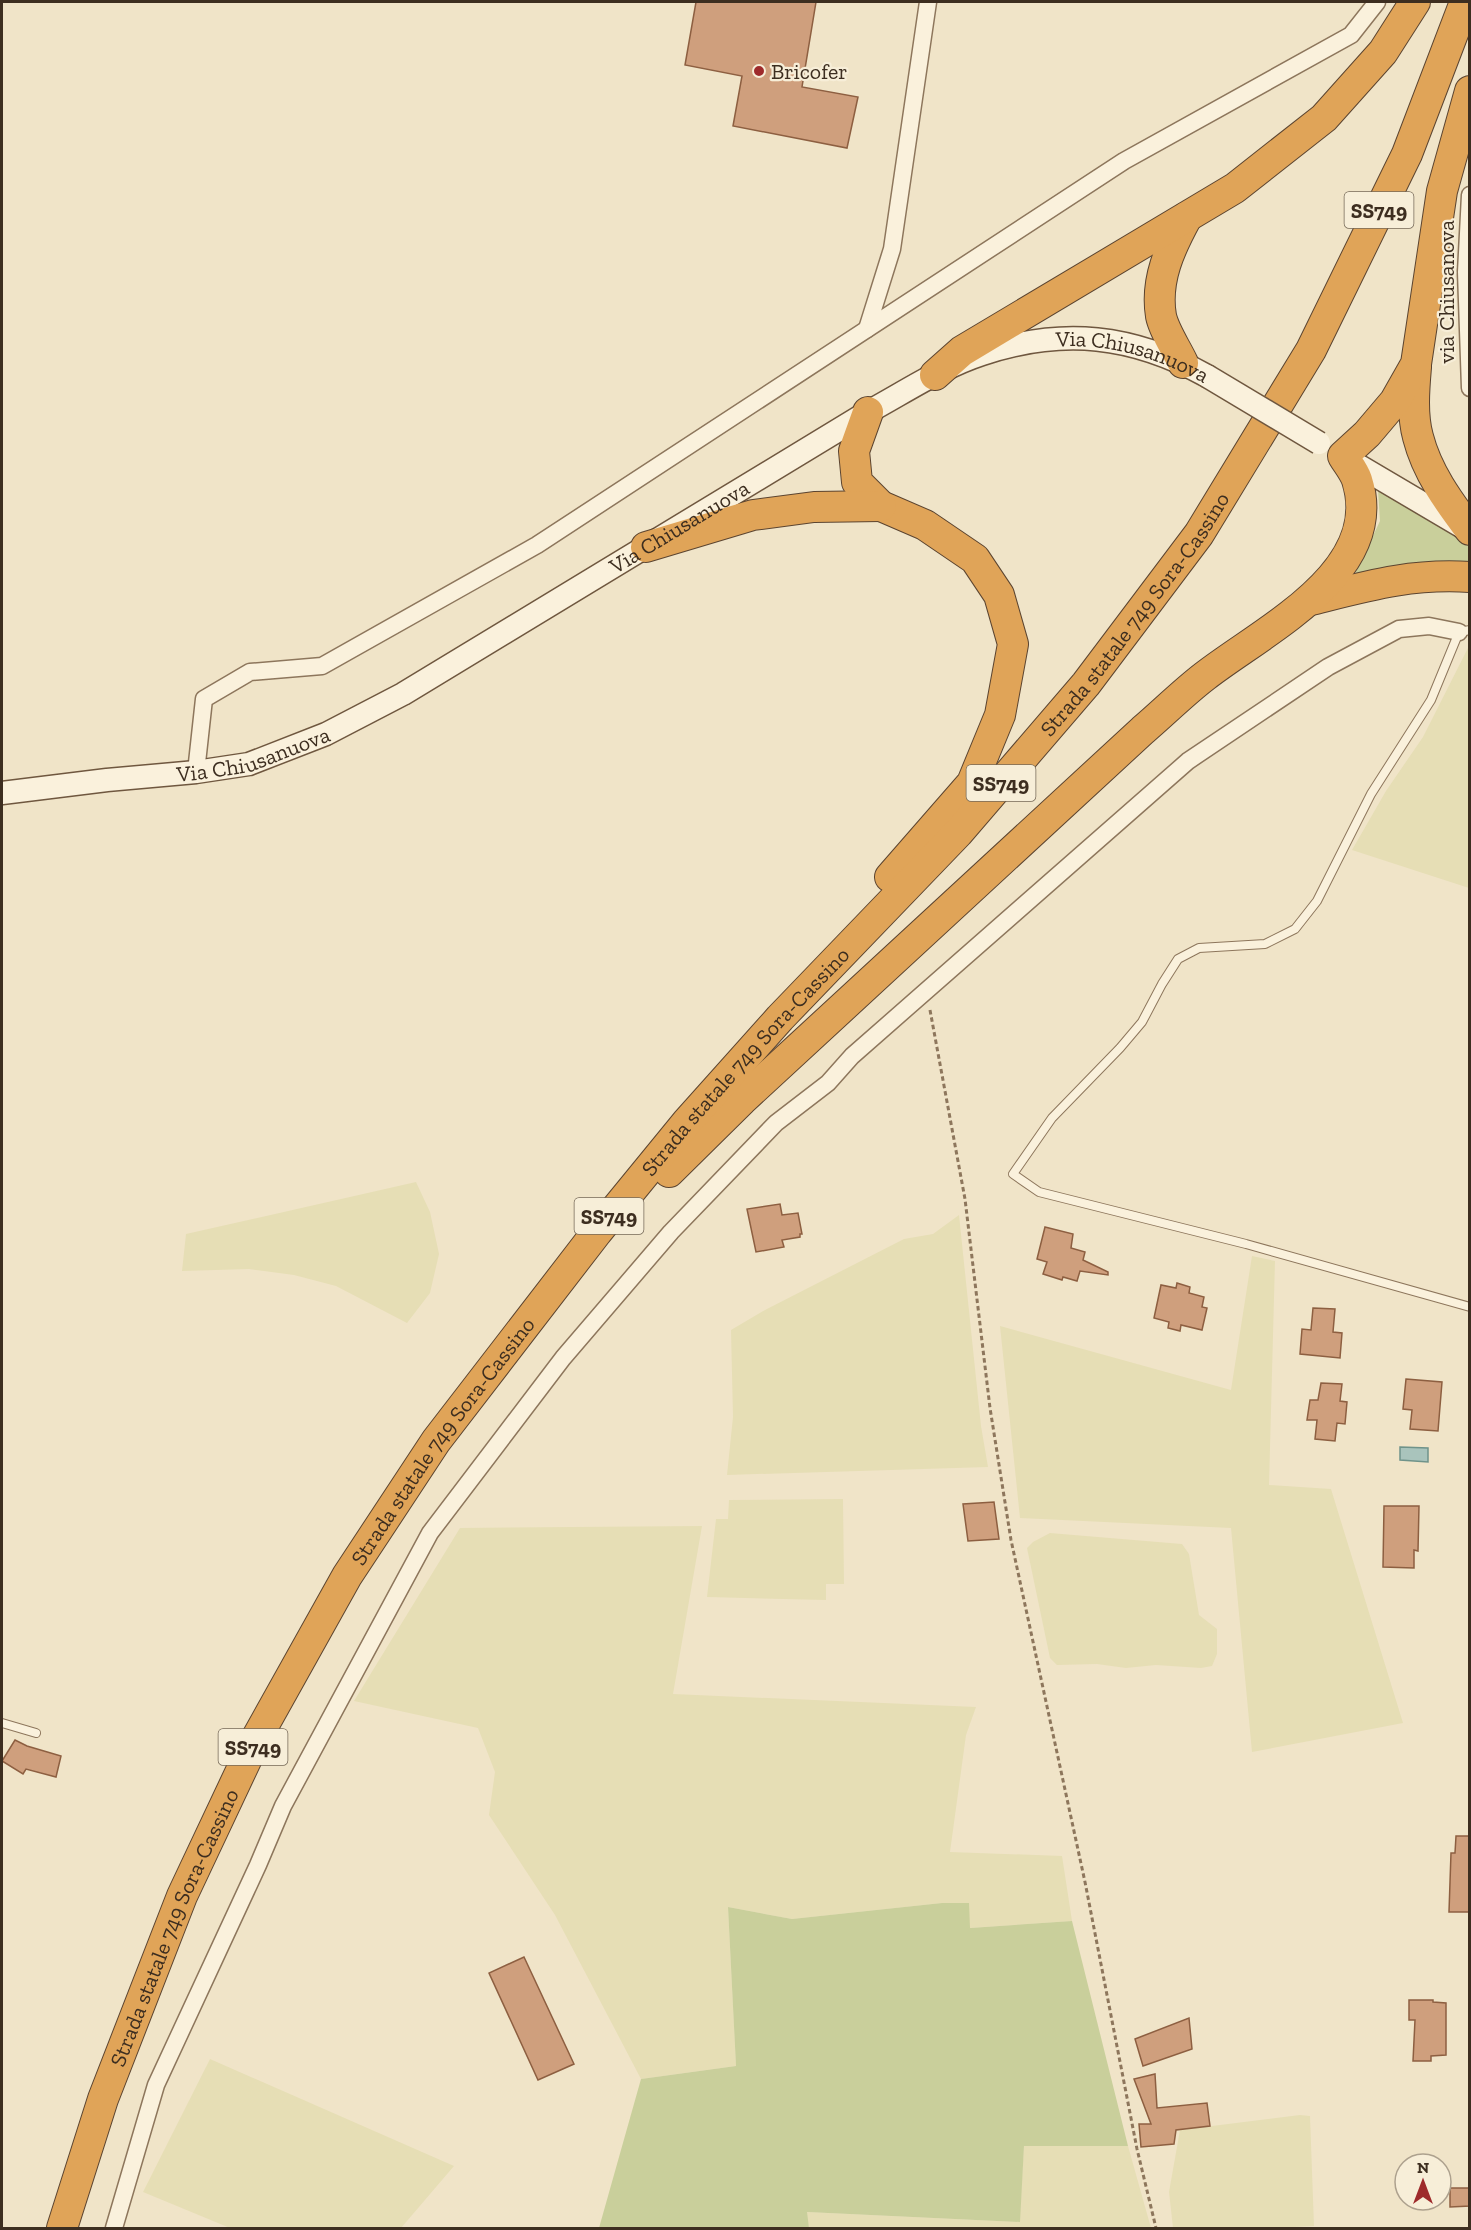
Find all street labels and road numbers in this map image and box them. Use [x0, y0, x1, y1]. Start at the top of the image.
road number: SS749 [1344, 192, 1414, 228]
street label: via Chiusanova [1433, 220, 1460, 364]
street label: Via Chiusanuova [1054, 325, 1214, 388]
street label: Via Chiusanuova [603, 474, 754, 580]
street label: Strada statale 749 Sora-Cassino [1034, 487, 1235, 741]
street label: Via Chiusanuova [174, 720, 334, 787]
road number: SS749 [966, 765, 1036, 801]
street label: Strada statale 749 Sora-Cassino [635, 941, 855, 1181]
road number: SS749 [574, 1198, 644, 1234]
street label: Strada statale 749 Sora-Cassino [345, 1311, 540, 1570]
road number: SS749 [218, 1729, 288, 1765]
street label: Strada statale 749 Sora-Cassino [104, 1784, 244, 2070]

